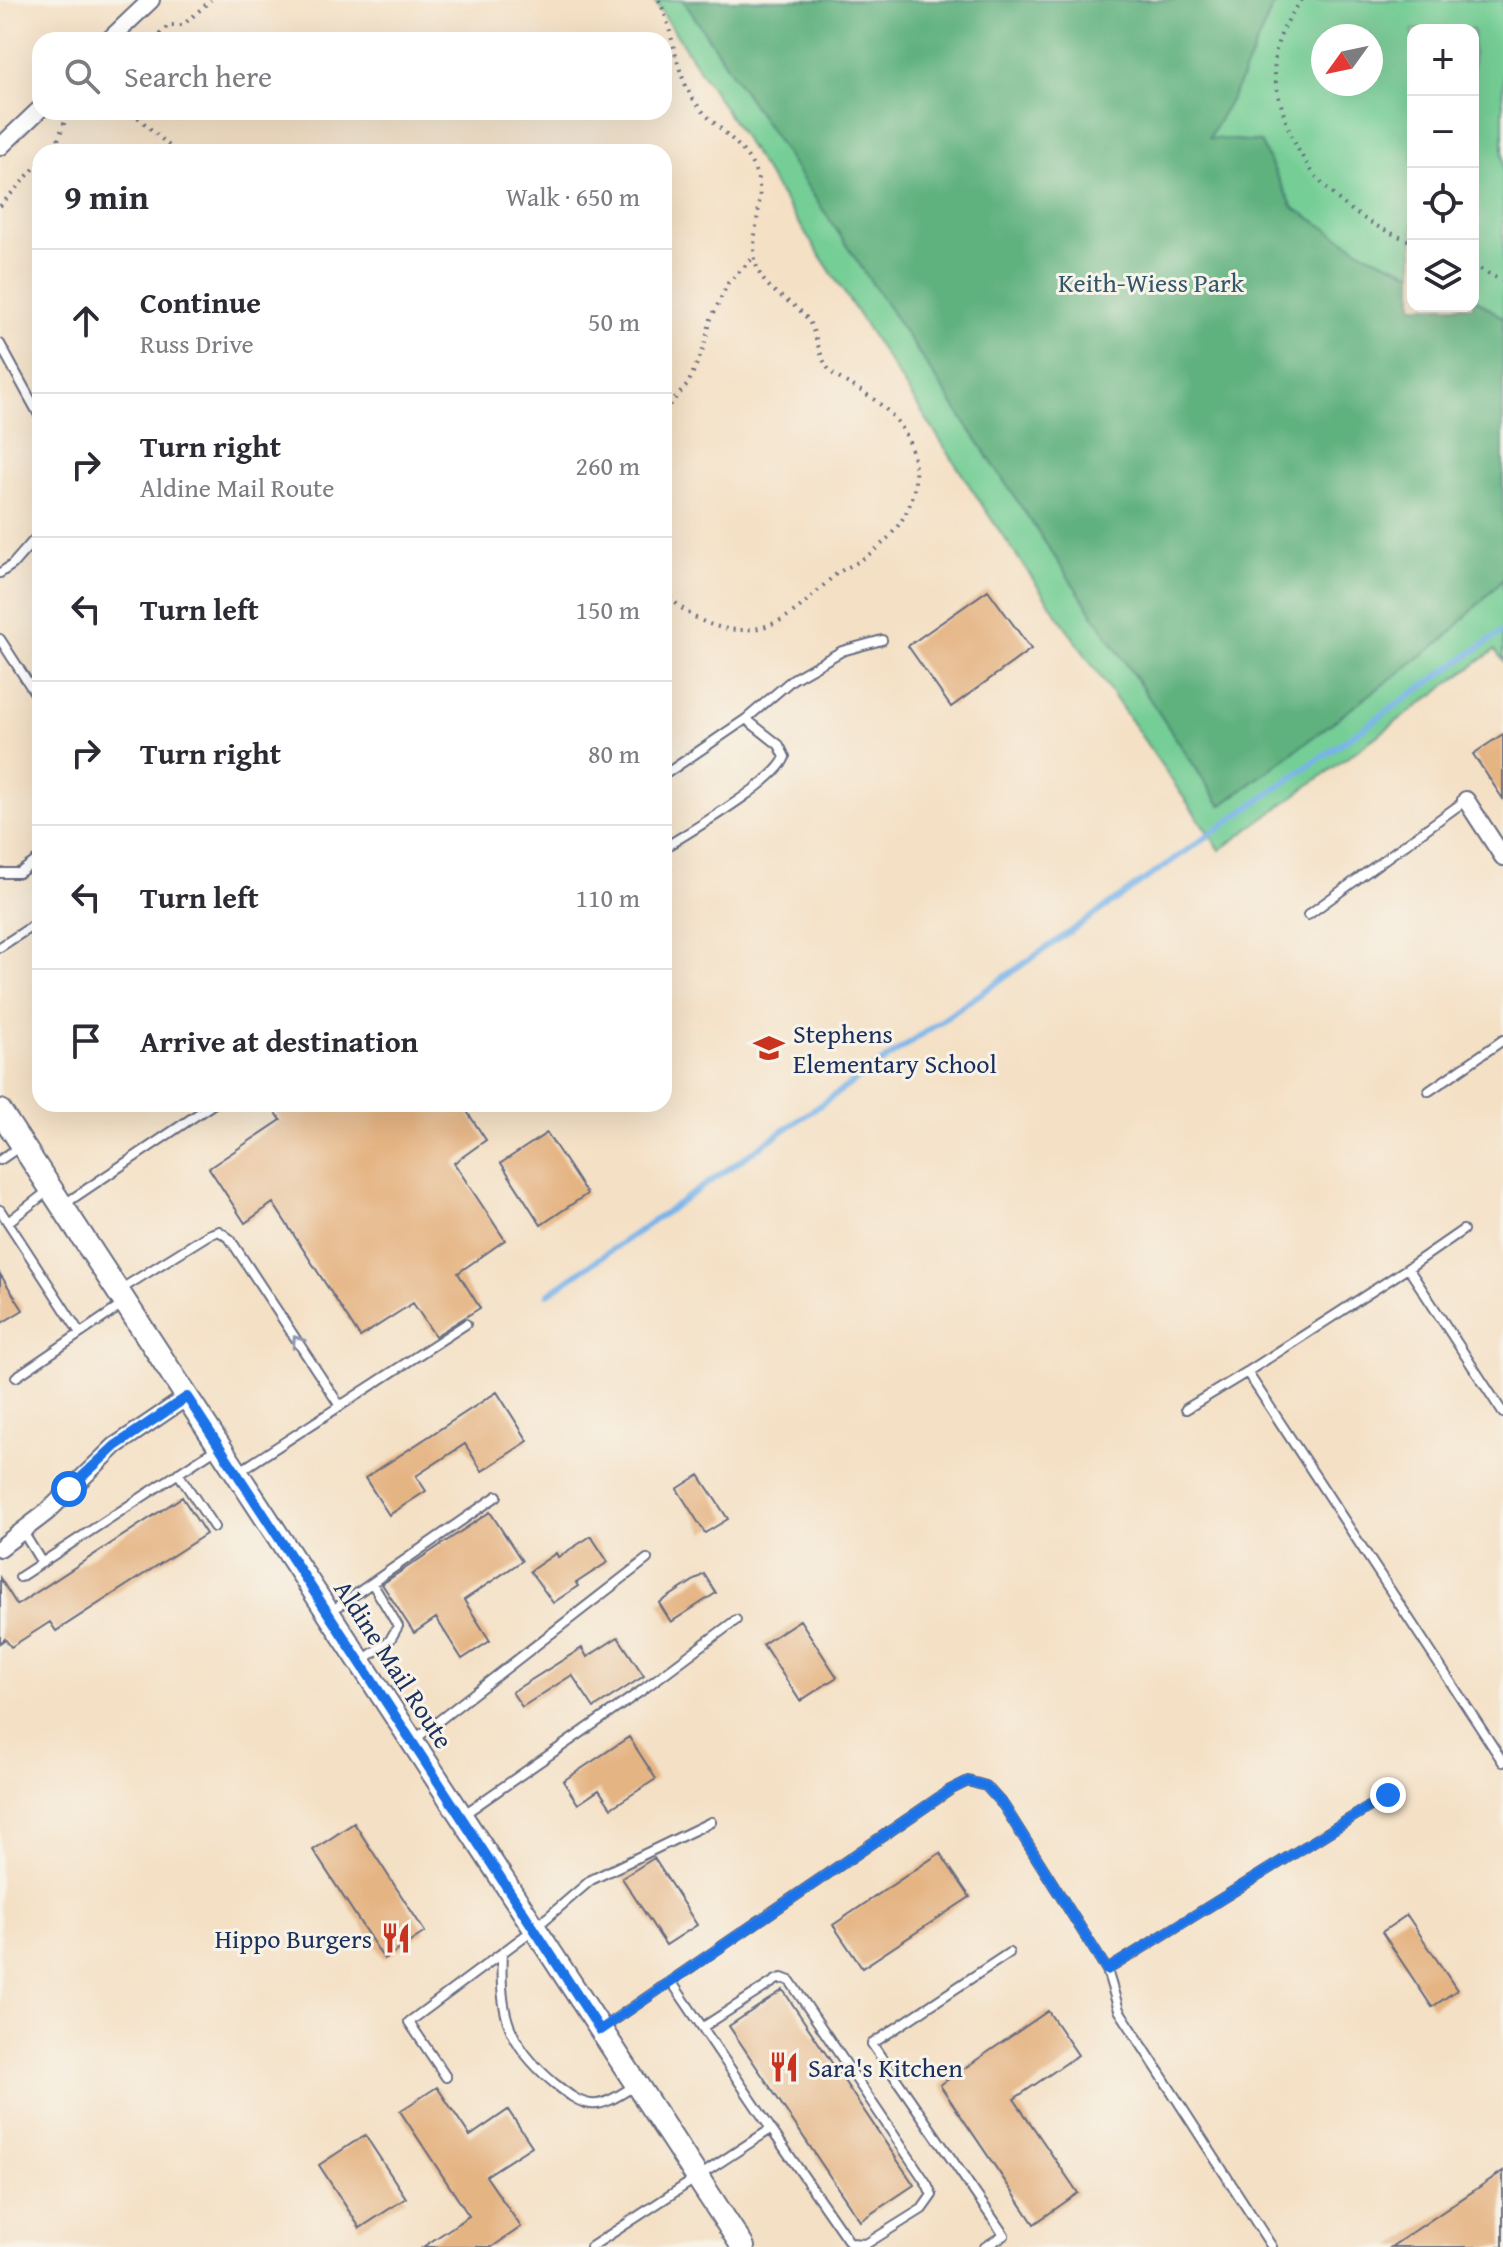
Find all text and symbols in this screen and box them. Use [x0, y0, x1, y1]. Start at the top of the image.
north arrow [1311, 24, 1383, 96]
map controls [1407, 24, 1479, 312]
button: + [1407, 24, 1479, 96]
search box [32, 32, 672, 120]
icon: search [60, 54, 104, 98]
text: Search here [124, 54, 272, 98]
button: − [1407, 96, 1479, 168]
button: locate [1407, 168, 1479, 240]
text: 9 min [64, 172, 149, 221]
text: Walk · 650 m [506, 177, 640, 216]
button: layers [1407, 240, 1479, 312]
park label: Keith-Wiess Park [1058, 263, 1245, 302]
text: Continue [140, 280, 261, 324]
icon: ahead [64, 299, 108, 343]
text: 50 m [588, 302, 640, 341]
text: Russ Drive [140, 324, 254, 363]
text: Turn right [140, 424, 281, 468]
icon: right [64, 443, 108, 487]
text: 260 m [575, 446, 640, 485]
text: Aldine Mail Route [140, 468, 334, 507]
icon: left [64, 587, 108, 631]
text: Turn left [140, 587, 259, 631]
text: 150 m [575, 590, 640, 629]
icon: right [64, 731, 108, 775]
text: Turn right [140, 731, 281, 775]
text: 80 m [588, 734, 640, 773]
icon: left [64, 875, 108, 919]
text: Turn left [140, 875, 259, 919]
text: 110 m [575, 878, 640, 917]
place label: Stephens Elementary School [793, 1014, 997, 1083]
icon: arrive [64, 1019, 108, 1063]
text: Arrive at destination [140, 1019, 418, 1063]
school or university icon: Stephens Elementary School [752, 1031, 786, 1065]
one-way arrow [292, 1335, 307, 1349]
route start [51, 1471, 87, 1507]
street label: Aldine Mail Route [325, 1572, 463, 1756]
route end [1370, 1777, 1406, 1813]
place label: Hippo Burgers [215, 1919, 372, 1958]
restaurant icon: Hippo Burgers [379, 1921, 413, 1955]
place label: Sara's Kitchen [808, 2048, 963, 2087]
restaurant icon: Sara's Kitchen [767, 2050, 801, 2084]

